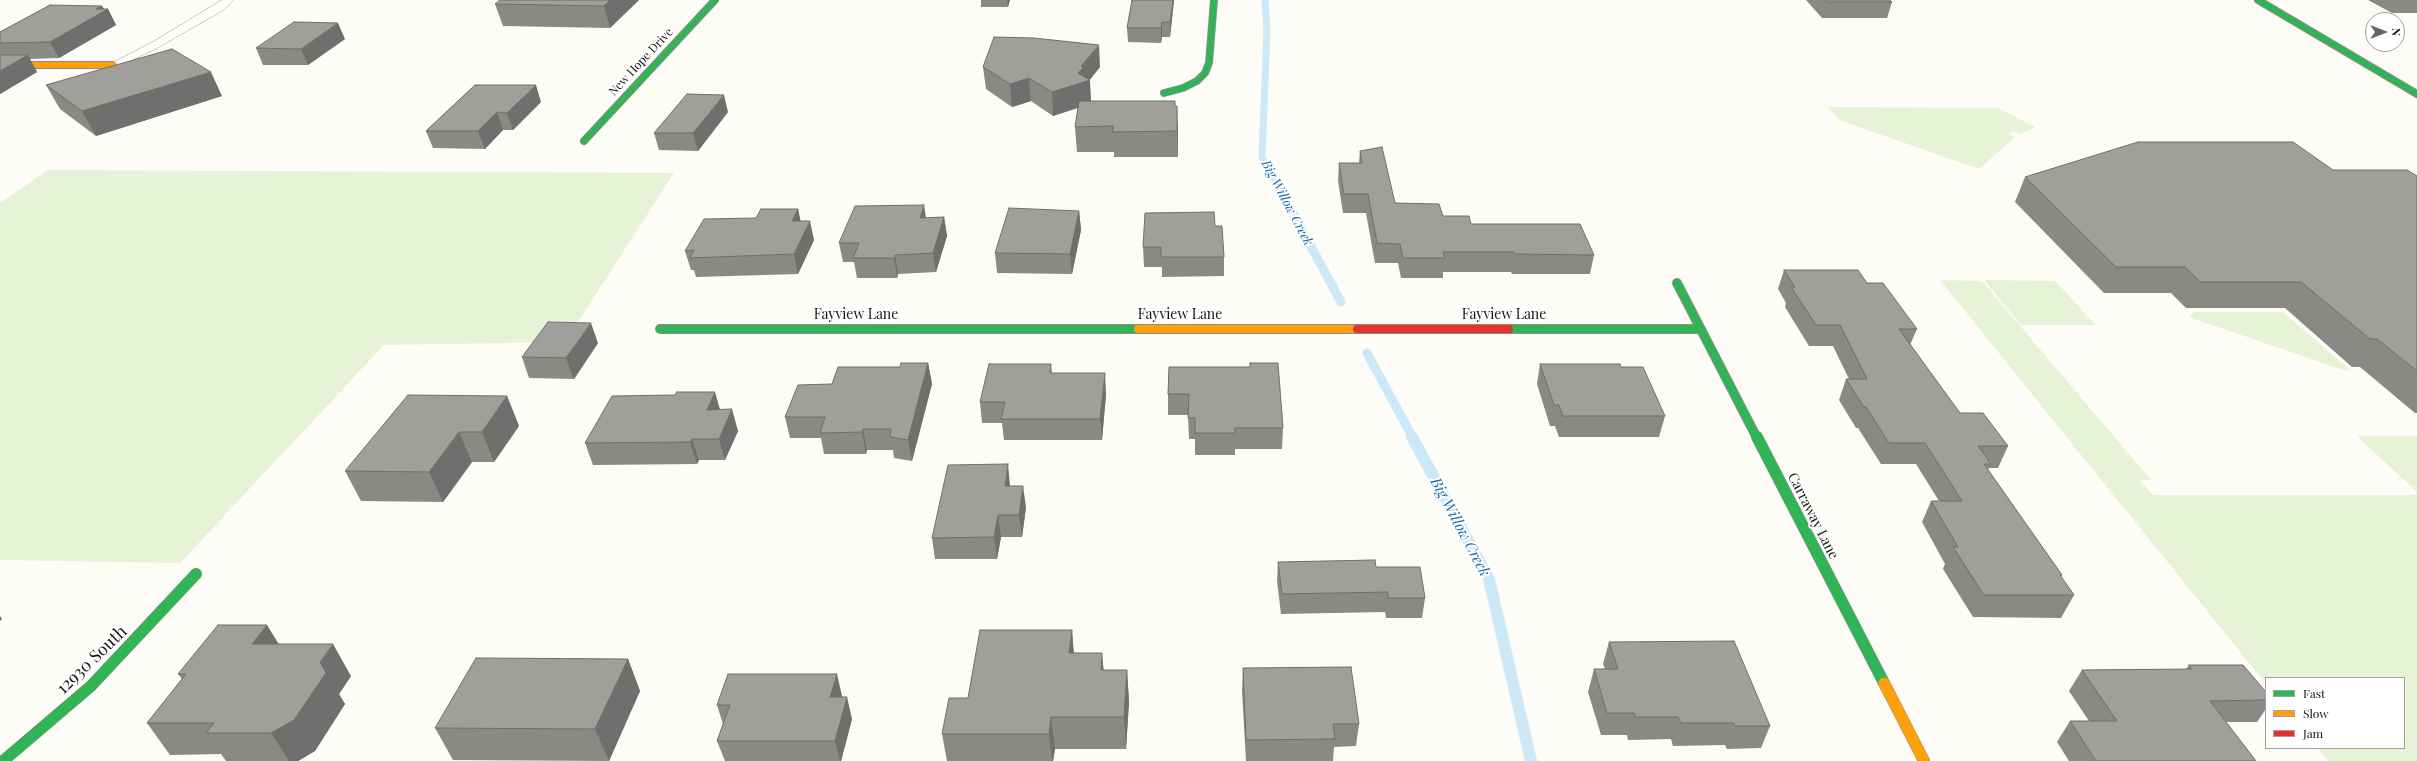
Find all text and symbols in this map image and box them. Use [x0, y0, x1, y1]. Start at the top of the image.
north arrow [2365, 12, 2405, 52]
street label: New Hope Drive [606, 25, 676, 99]
text: N [2389, 28, 2404, 36]
water label: Big Willow Creek [1258, 158, 1316, 248]
street label: Fayview Lane [814, 307, 898, 323]
street label: Fayview Lane [1138, 307, 1222, 323]
street label: Fayview Lane [1462, 307, 1546, 323]
street label: Carraway Lane [1784, 470, 1842, 562]
water label: Big Willow Creek [1426, 475, 1494, 579]
street label: 12930 South [53, 622, 131, 698]
legend [2265, 677, 2405, 749]
text: Fast [2303, 685, 2325, 701]
text: Slow [2303, 705, 2329, 721]
text: Jam [2303, 725, 2323, 741]

